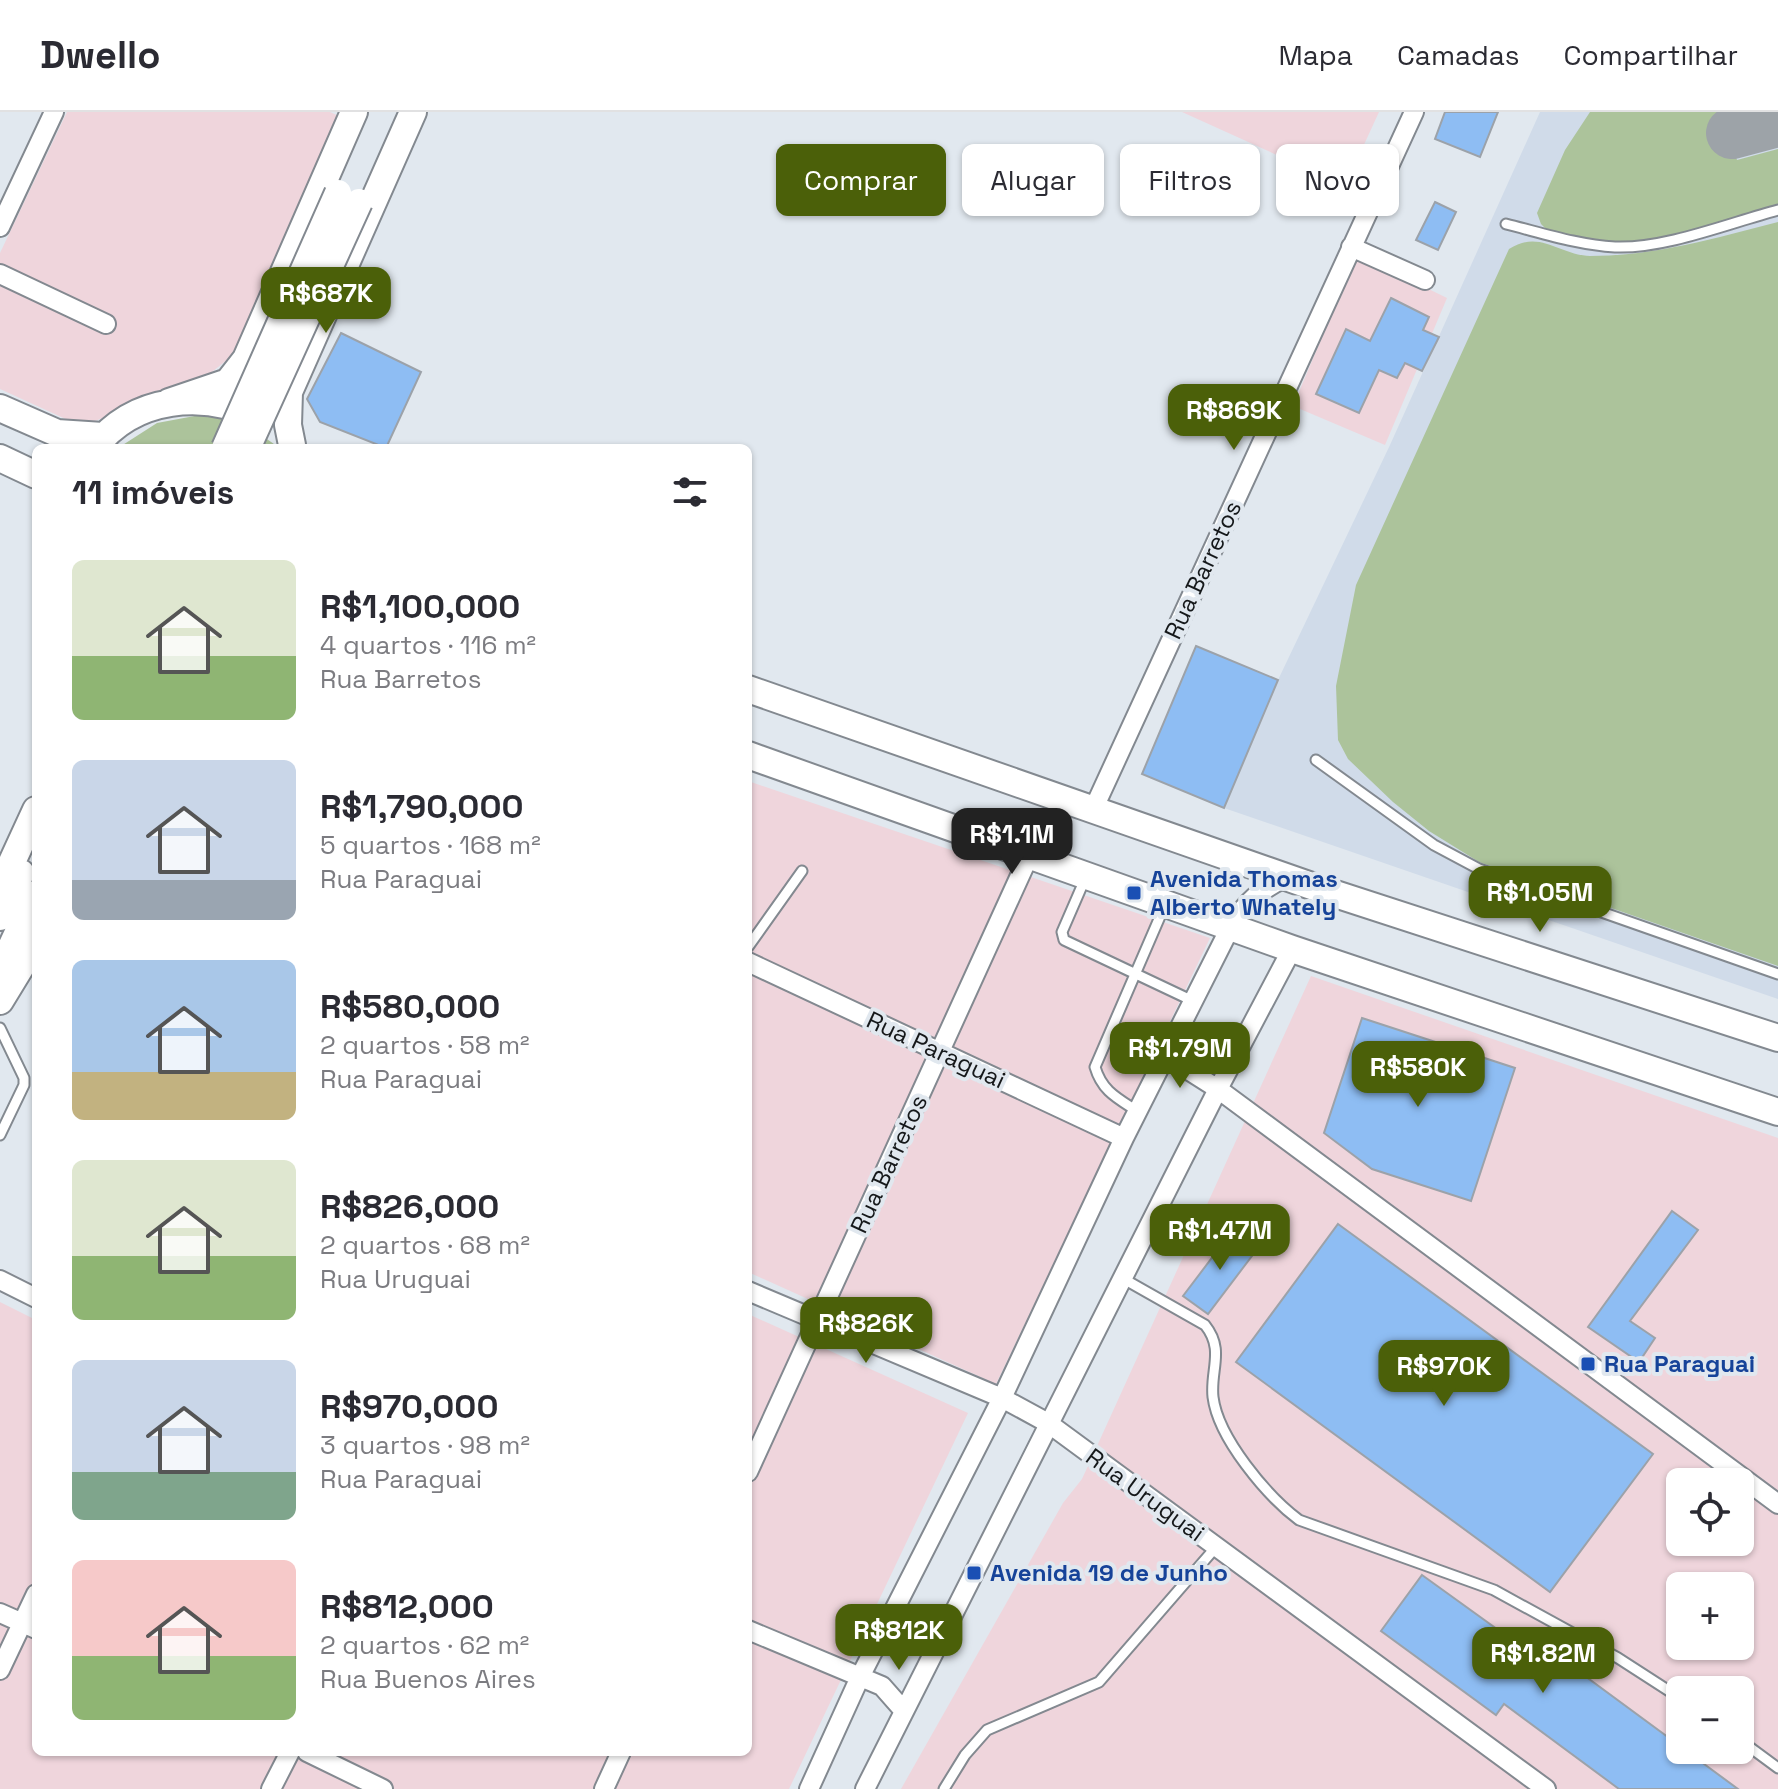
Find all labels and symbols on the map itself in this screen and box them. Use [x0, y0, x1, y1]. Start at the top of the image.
pin: R$687K [261, 267, 391, 335]
pin: R$869K [1169, 384, 1299, 452]
street label: Rua Barretos [1157, 496, 1248, 644]
pin: R$1.1M [947, 808, 1077, 876]
place label: Avenida Thomas Alberto Whately [1150, 863, 1338, 922]
pin: R$1.05M [1466, 866, 1614, 934]
marker: Avenida Thomas Alberto Whately [1125, 884, 1143, 902]
street label: Rua Paraguai [862, 1004, 1011, 1095]
pin: R$1.79M [1106, 1022, 1254, 1090]
pin: R$580K [1353, 1041, 1483, 1109]
street label: Rua Barretos [843, 1090, 934, 1238]
pin: R$1.47M [1146, 1204, 1294, 1272]
pin: R$826K [801, 1297, 931, 1365]
pin: R$970K [1379, 1340, 1509, 1408]
place label: Rua Paraguai [1604, 1348, 1755, 1379]
marker: Rua Paraguai [1579, 1355, 1597, 1373]
street label: Rua Uruguai [1080, 1441, 1211, 1548]
place label: Avenida 19 de Junho [990, 1557, 1228, 1588]
marker: Avenida 19 de Junho [965, 1564, 983, 1582]
pin: R$812K [834, 1604, 964, 1672]
pin: R$1.82M [1469, 1627, 1617, 1695]

